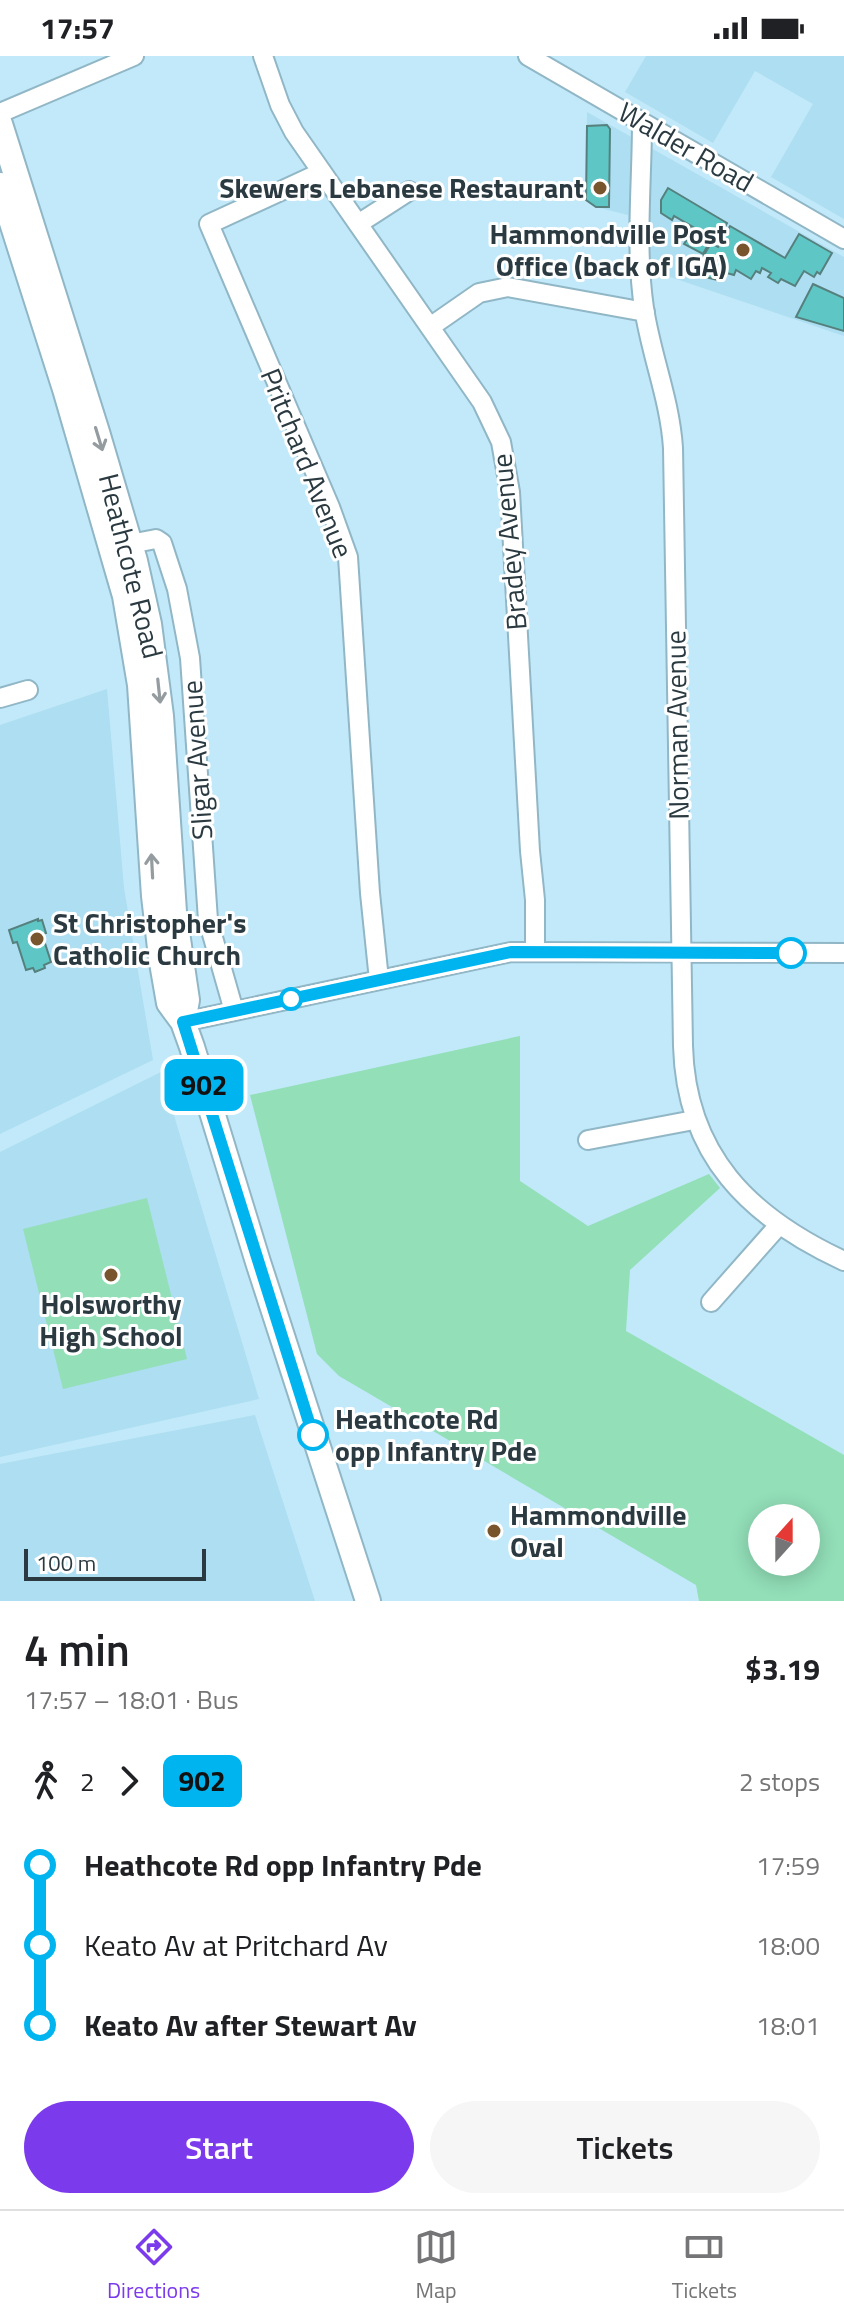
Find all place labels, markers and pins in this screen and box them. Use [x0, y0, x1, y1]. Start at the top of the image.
place label: Skewers Lebanese Restaurant [219, 166, 584, 209]
marker: Skewers Lebanese Restaurant [591, 179, 609, 197]
place label: Hammondville Post Office (back of IGA) [489, 212, 727, 287]
marker: Hammondville Post Office (back of IGA) [734, 241, 752, 259]
place label: St Christopher's Catholic Church [53, 901, 246, 976]
marker: St Christopher's Catholic Church [28, 930, 46, 948]
unlabelled marker [776, 938, 806, 968]
unlabelled marker [280, 988, 302, 1010]
marker: Holsworthy High School [102, 1266, 120, 1284]
place label: Holsworthy High School [39, 1282, 183, 1357]
place label: Heathcote Rd opp Infantry Pde [335, 1397, 537, 1472]
marker: Heathcote Rd opp Infantry Pde [298, 1420, 328, 1450]
place label: Hammondville Oval [510, 1493, 687, 1568]
marker: Hammondville Oval [485, 1522, 503, 1540]

